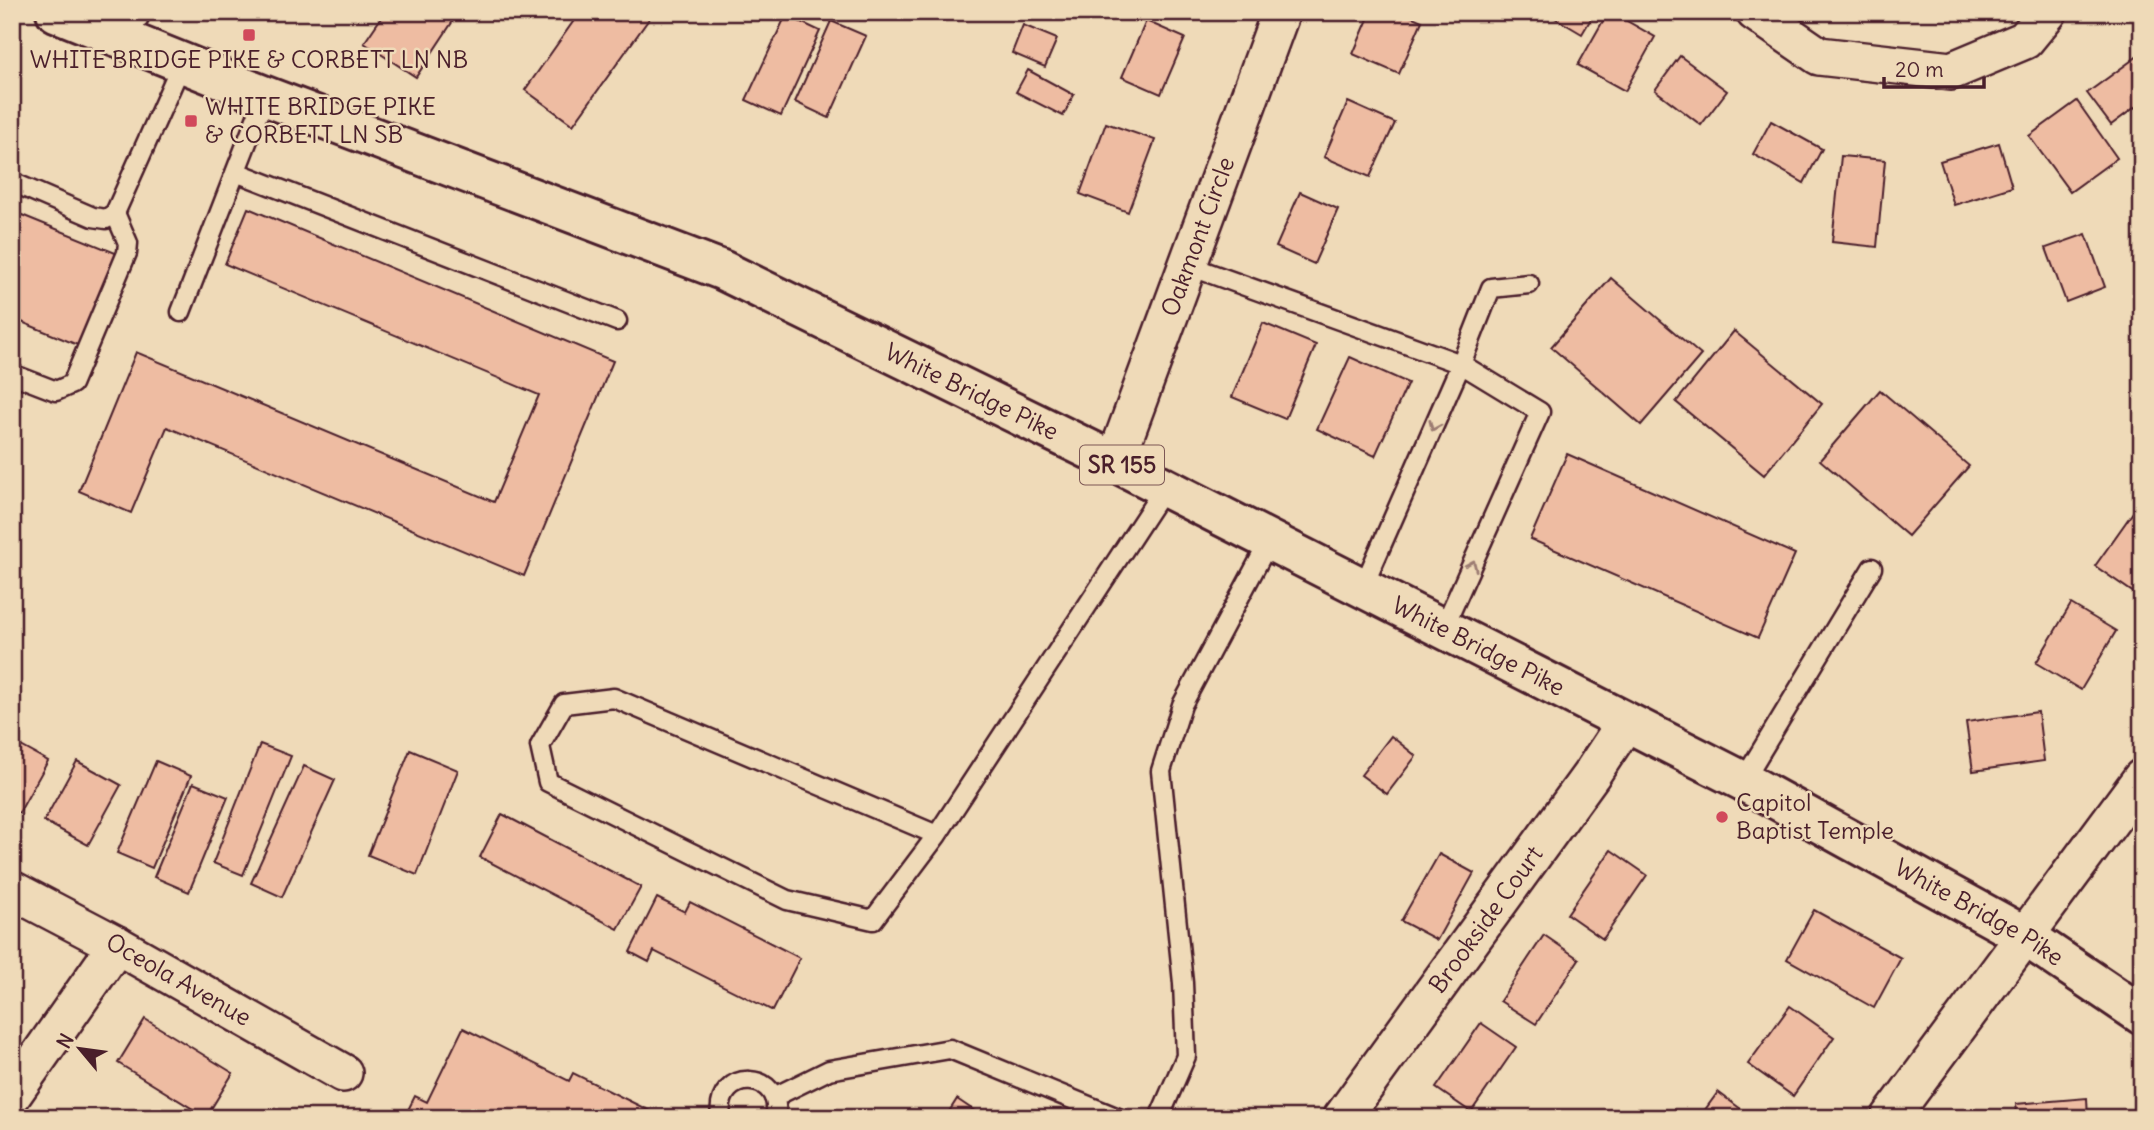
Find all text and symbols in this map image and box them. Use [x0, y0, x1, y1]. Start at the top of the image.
marker: WHITE BRIDGE PIKE & CORBETT LN NB [241, 27, 257, 43]
place label: WHITE BRIDGE PIKE & CORBETT LN NB [30, 44, 468, 74]
scale bar [1884, 46, 1984, 90]
text: 20 m [1895, 56, 1944, 83]
place label: WHITE BRIDGE PIKE & CORBETT LN SB [205, 91, 436, 149]
marker: WHITE BRIDGE PIKE & CORBETT LN SB [183, 113, 199, 129]
street label: Oakmont Circle [1154, 153, 1240, 320]
street label: White Bridge Pike [880, 336, 1064, 446]
one-way arrow [1428, 419, 1442, 432]
road number: SR 155 [1080, 446, 1164, 485]
one-way arrow [1464, 560, 1478, 572]
street label: White Bridge Pike [1387, 589, 1570, 702]
place label: Capitol Baptist Temple [1736, 787, 1894, 845]
marker: Capitol Baptist Temple [1714, 809, 1730, 825]
street label: Brookside Court [1422, 840, 1549, 999]
street label: White Bridge Pike [1890, 851, 2070, 972]
street label: Oceola Avenue [101, 926, 257, 1032]
north arrow [46, 1014, 116, 1084]
text: N [51, 1029, 79, 1052]

